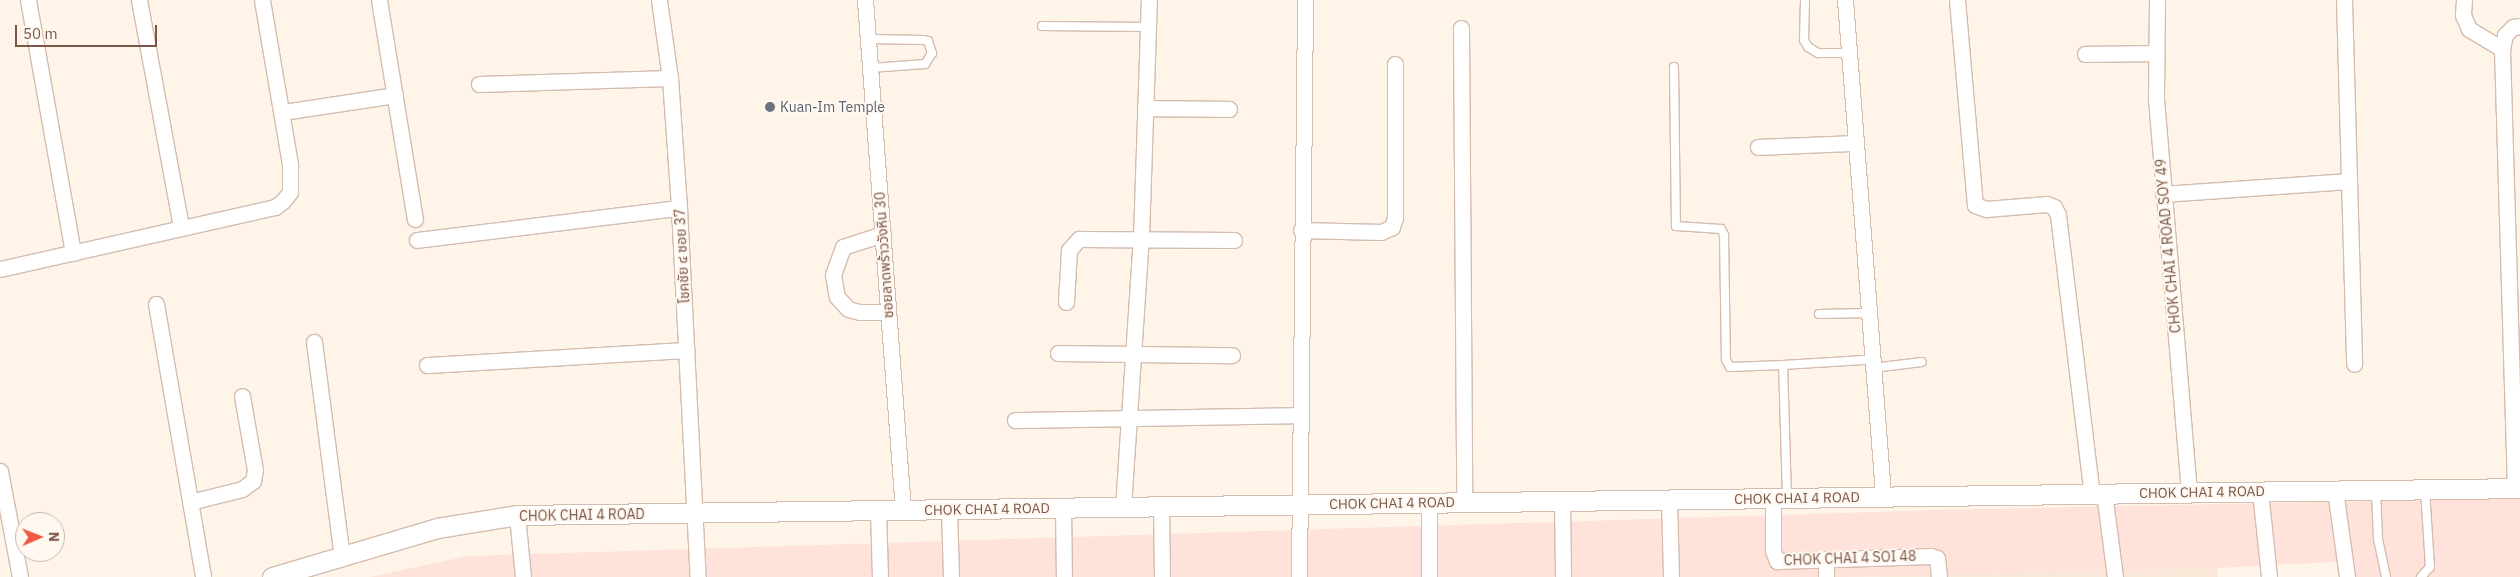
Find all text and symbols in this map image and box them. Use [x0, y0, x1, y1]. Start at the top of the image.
scale bar [18, 15, 160, 47]
text: 50 m [23, 24, 58, 43]
place label: Kuan-Im Temple [780, 99, 885, 115]
marker: Kuan-Im Temple [764, 101, 776, 113]
street label: CHOK CHAI 4 ROAD SOY 49 [2152, 158, 2184, 334]
street label: ซอยลาดพร้าววังหิน 30 [871, 191, 897, 319]
street label: โชคชัย ๔ ซอย 37 [671, 208, 693, 304]
street label: CHOK CHAI 4 ROAD [2139, 483, 2265, 501]
street label: CHOK CHAI 4 ROAD [1734, 489, 1860, 507]
street label: CHOK CHAI 4 ROAD [1329, 494, 1455, 512]
street label: CHOK CHAI 4 ROAD [924, 500, 1050, 518]
street label: CHOK CHAI 4 ROAD [519, 506, 645, 524]
north arrow [15, 512, 65, 562]
text: N [45, 532, 63, 542]
street label: CHOK CHAI 4 SOI 48 [1783, 547, 1917, 569]

